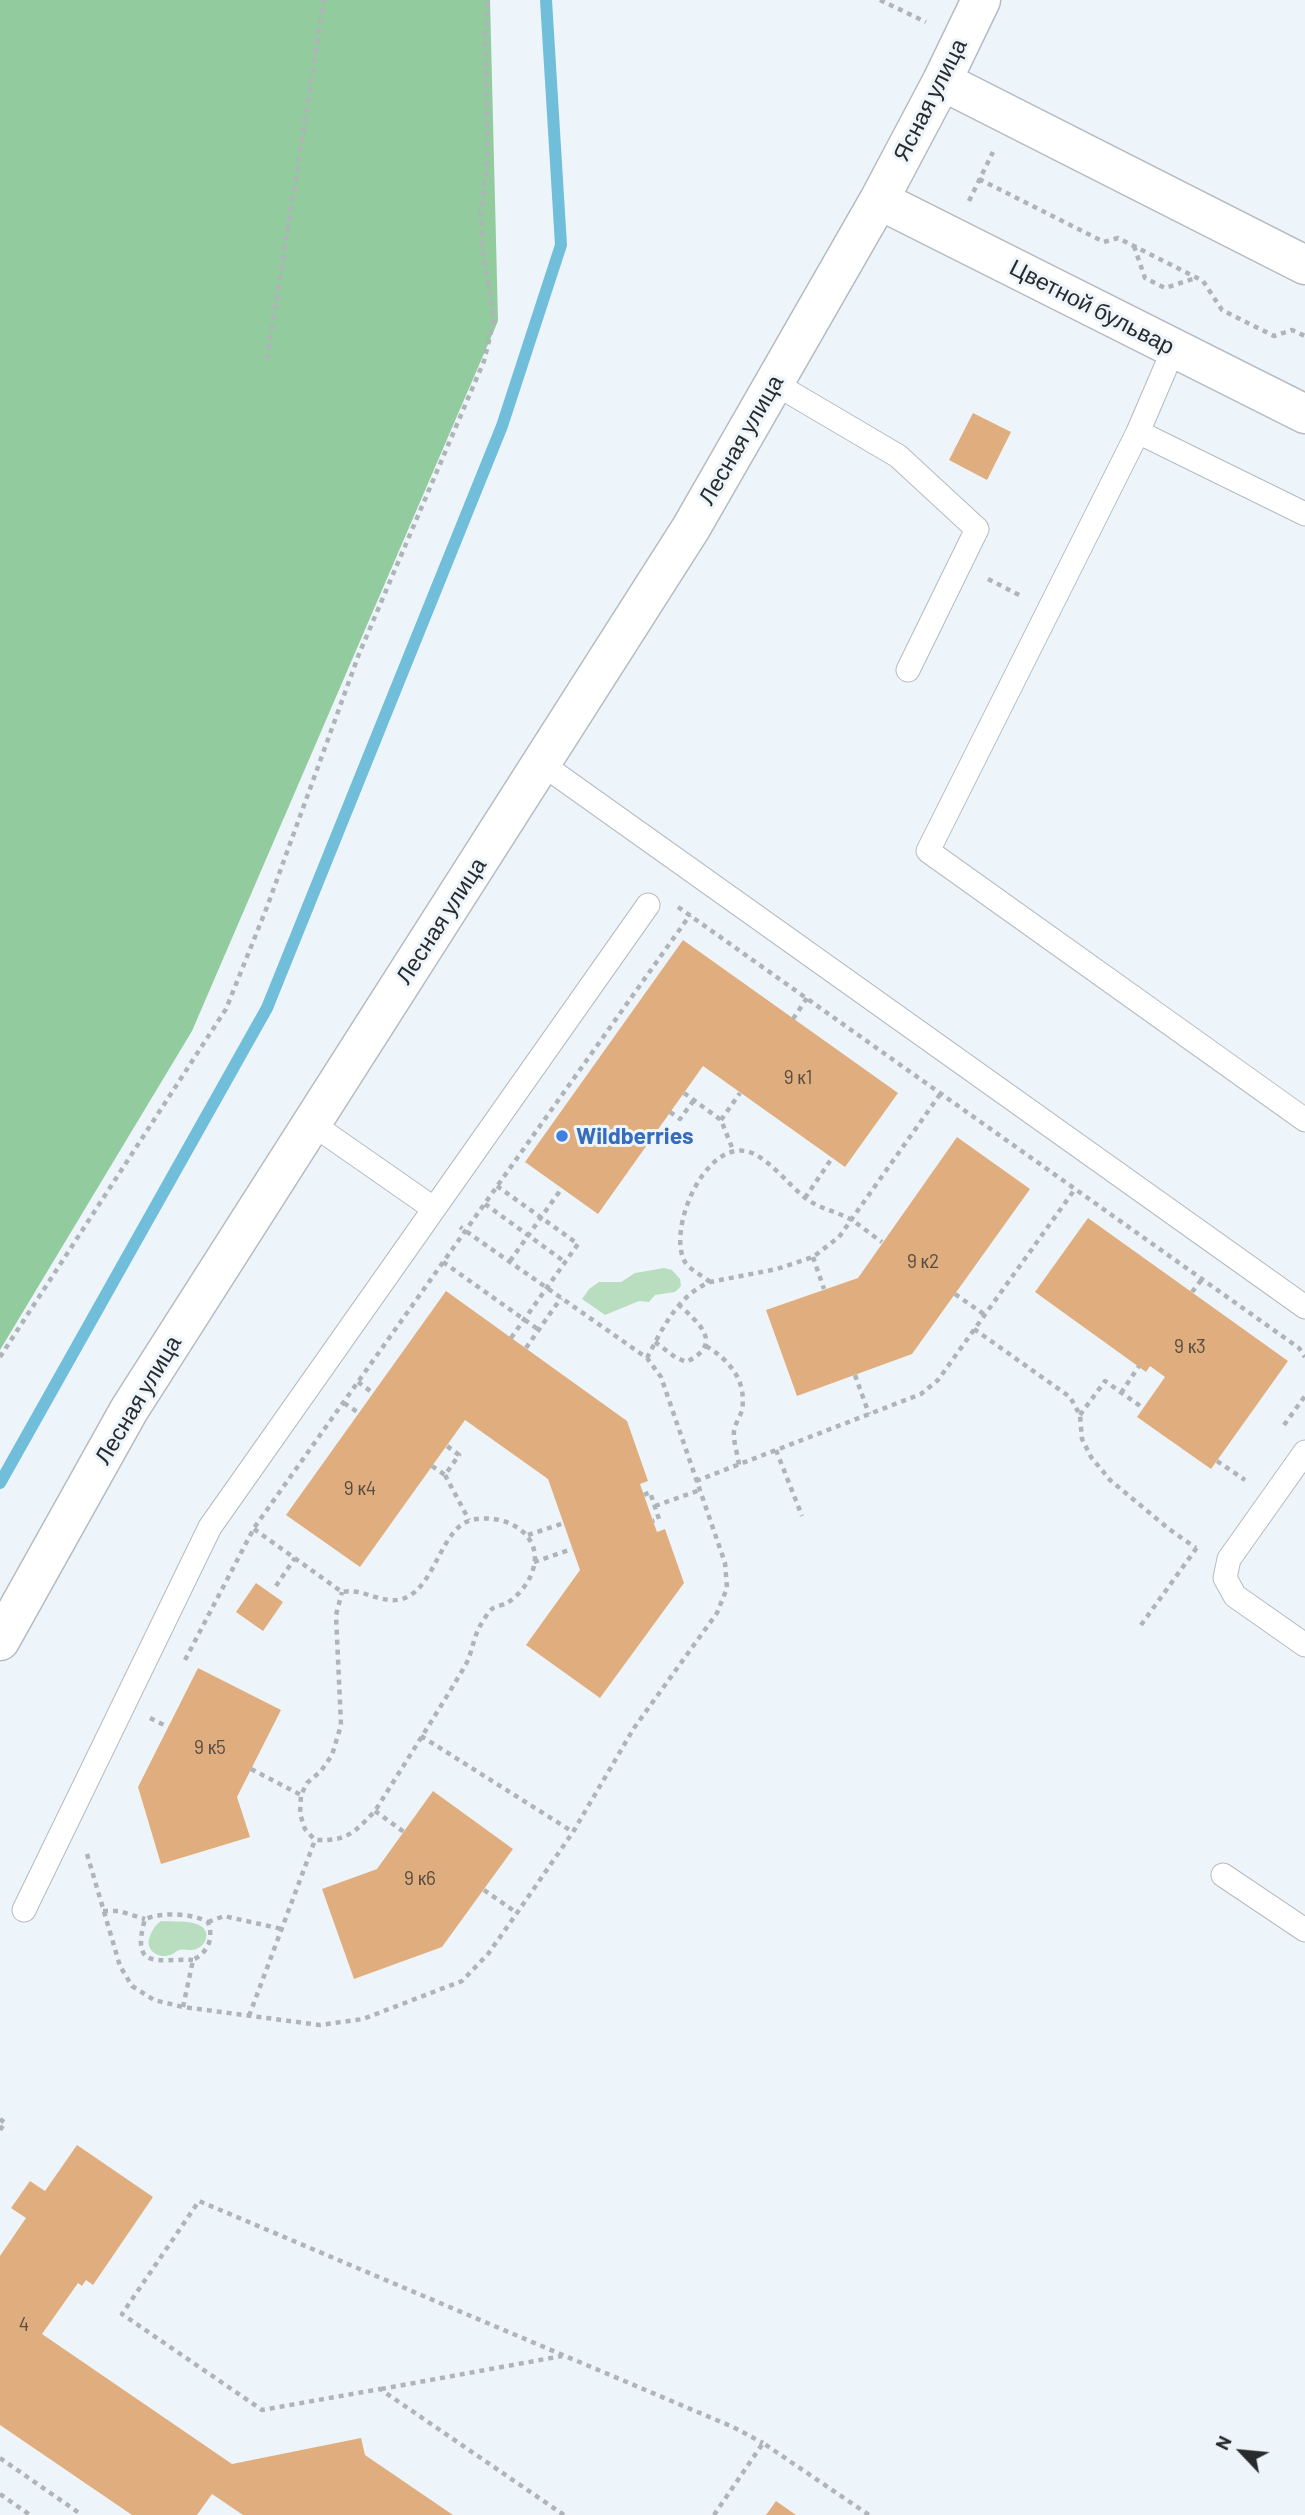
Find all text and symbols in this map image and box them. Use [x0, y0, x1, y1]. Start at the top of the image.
street label: Ясная улица [887, 34, 973, 166]
street label: Цветной бульвар [1005, 254, 1179, 360]
street label: Лесная улица [693, 370, 789, 510]
street label: Лесная улица [390, 853, 492, 989]
house number: 9 к1 [784, 1067, 812, 1089]
place label: Wildberries [576, 1122, 694, 1150]
marker: Wildberries [554, 1128, 570, 1144]
house number: 9 к2 [907, 1251, 939, 1273]
street label: Лесная улица [89, 1331, 187, 1469]
house number: 9 к3 [1174, 1336, 1206, 1358]
house number: 9 к4 [344, 1478, 376, 1500]
house number: 9 к5 [194, 1737, 226, 1759]
house number: 9 к6 [404, 1868, 436, 1890]
house number: 4 [19, 2314, 29, 2336]
north arrow [1207, 2417, 1277, 2487]
text: N [1210, 2432, 1236, 2453]

